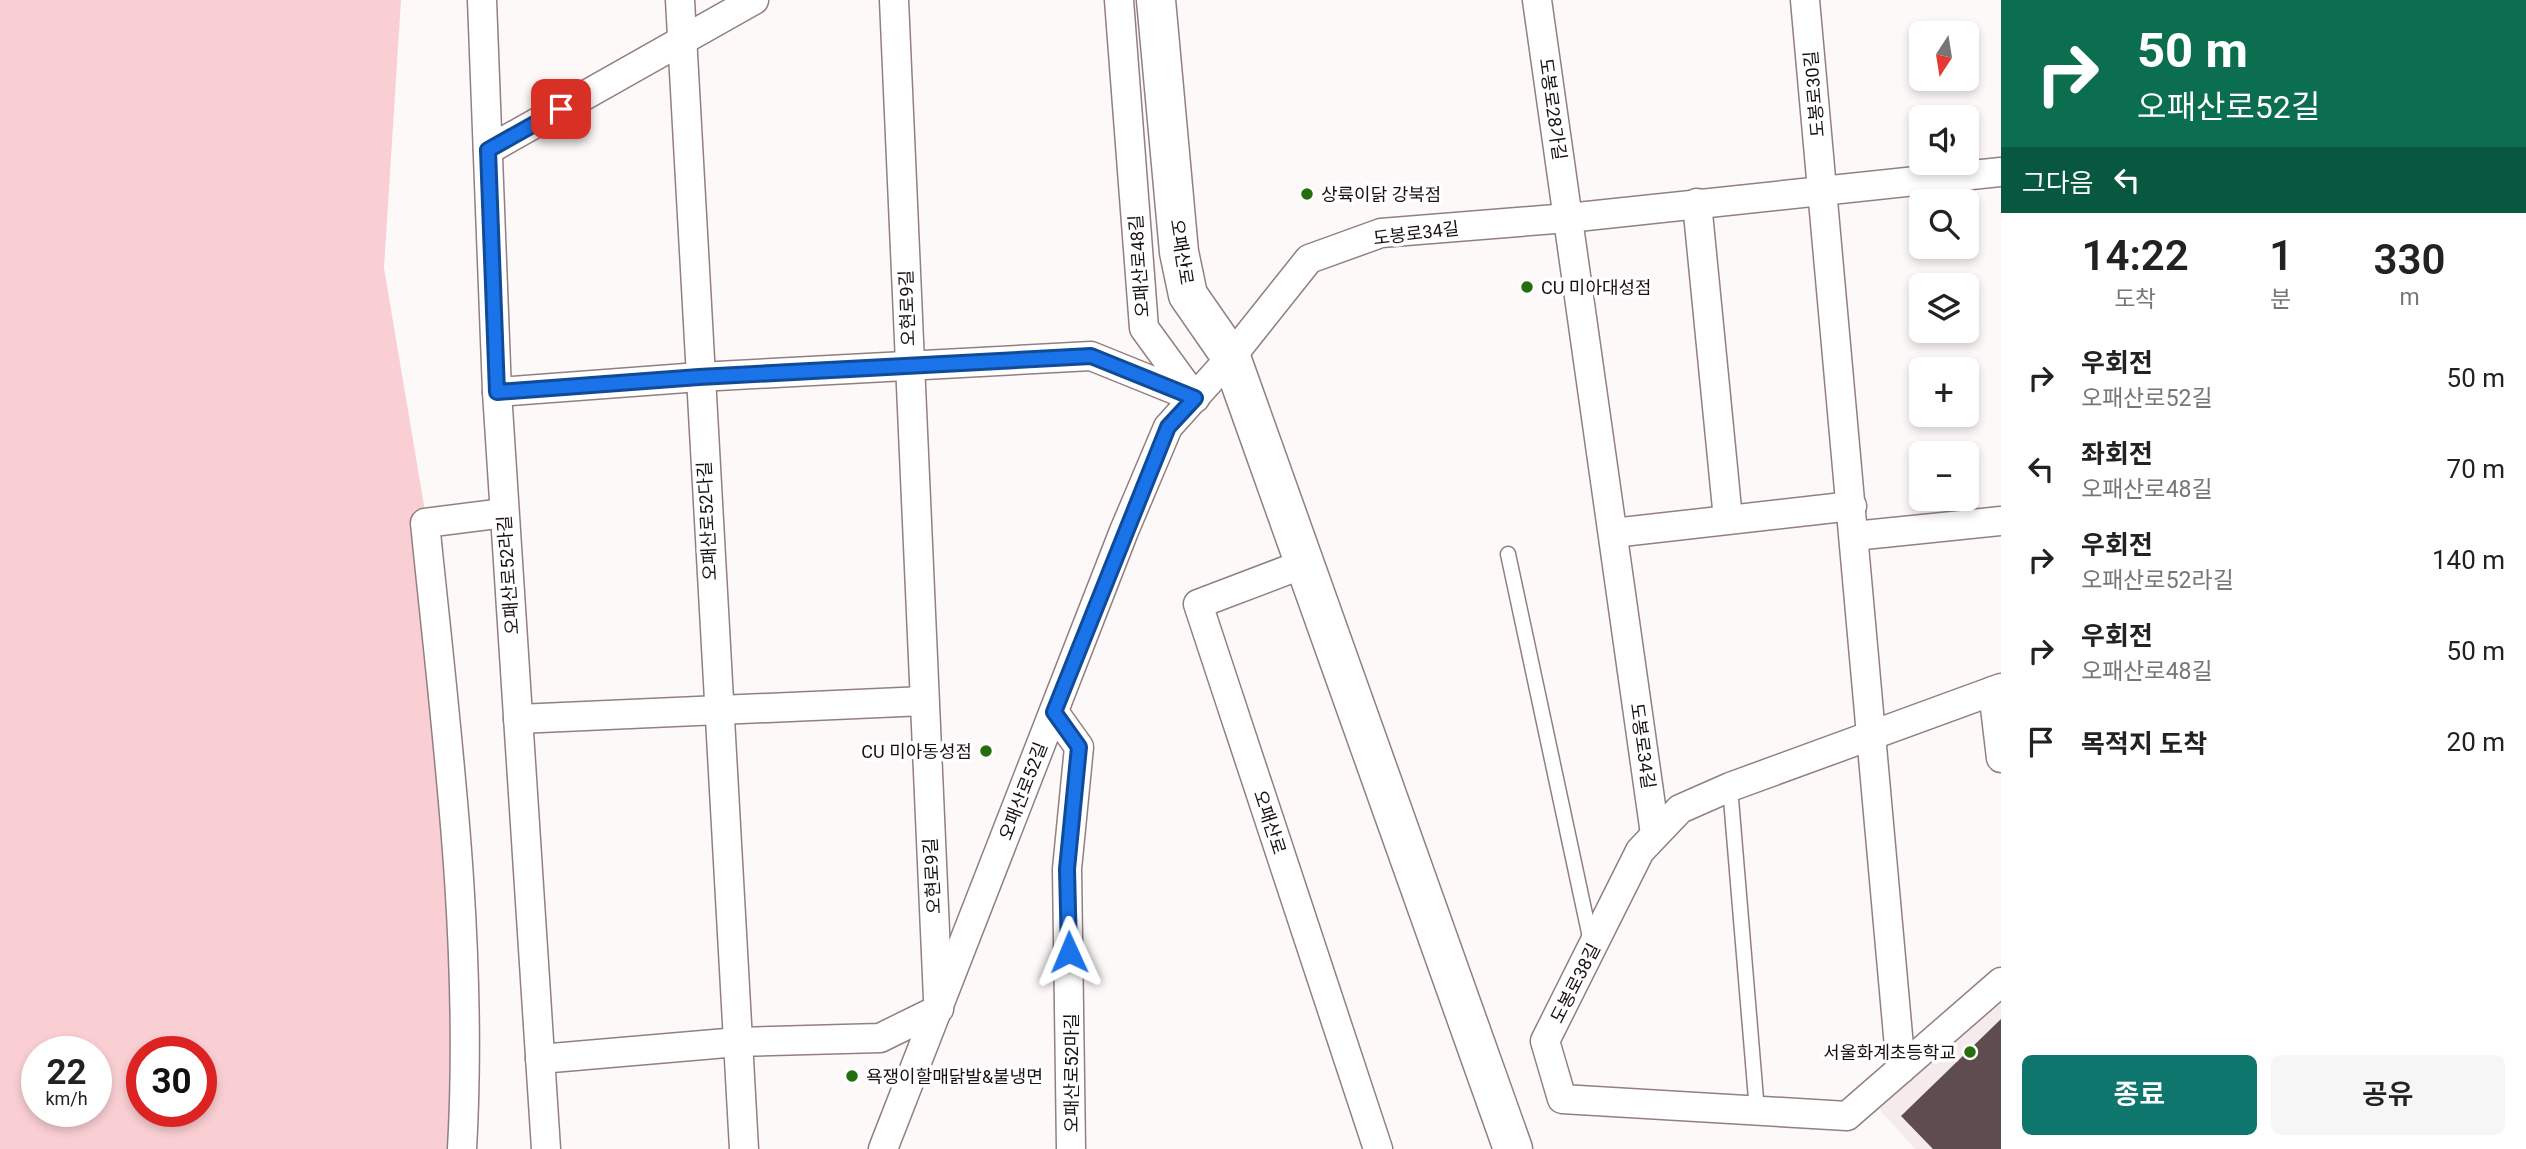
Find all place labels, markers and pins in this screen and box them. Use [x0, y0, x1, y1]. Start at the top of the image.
pin [531, 79, 591, 139]
place label: 상륙이닭 강북점 [1321, 184, 1441, 205]
marker: 상륙이닭 강북점 [1299, 186, 1315, 202]
place label: CU 미아대성점 [1541, 277, 1652, 298]
marker: CU 미아대성점 [1519, 279, 1535, 295]
place label: CU 미아동성점 [861, 741, 972, 762]
marker: CU 미아동성점 [978, 743, 994, 759]
place label: 서울화계초등학교 [1824, 1042, 1956, 1063]
marker: 서울화계초등학교 [1962, 1044, 1978, 1060]
place label: 욕쟁이할매닭발&불냉면 [866, 1066, 1043, 1087]
marker: 욕쟁이할매닭발&불냉면 [844, 1068, 860, 1084]

